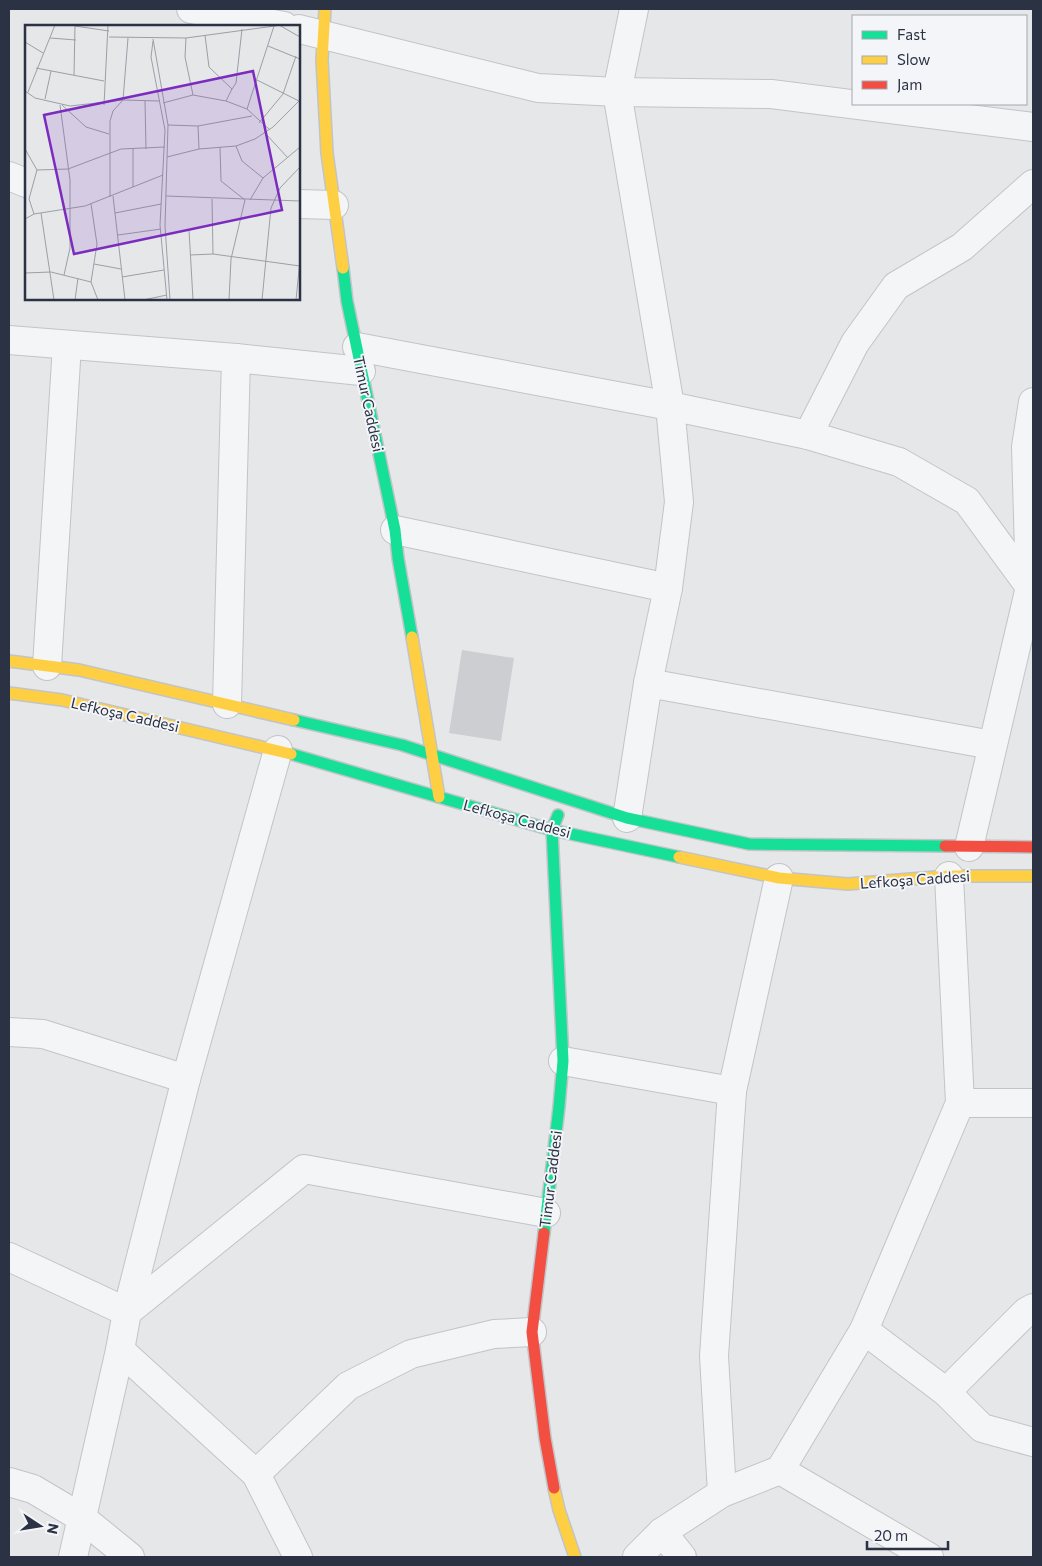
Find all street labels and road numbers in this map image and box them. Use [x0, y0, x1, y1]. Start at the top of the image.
street label: Timur Caddesi [350, 354, 388, 454]
street label: Lefkoşa Caddesi [69, 693, 181, 735]
street label: Lefkoşa Caddesi [462, 795, 573, 841]
street label: Lefkoşa Caddesi [859, 866, 971, 892]
street label: Timur Caddesi [535, 1129, 565, 1229]

